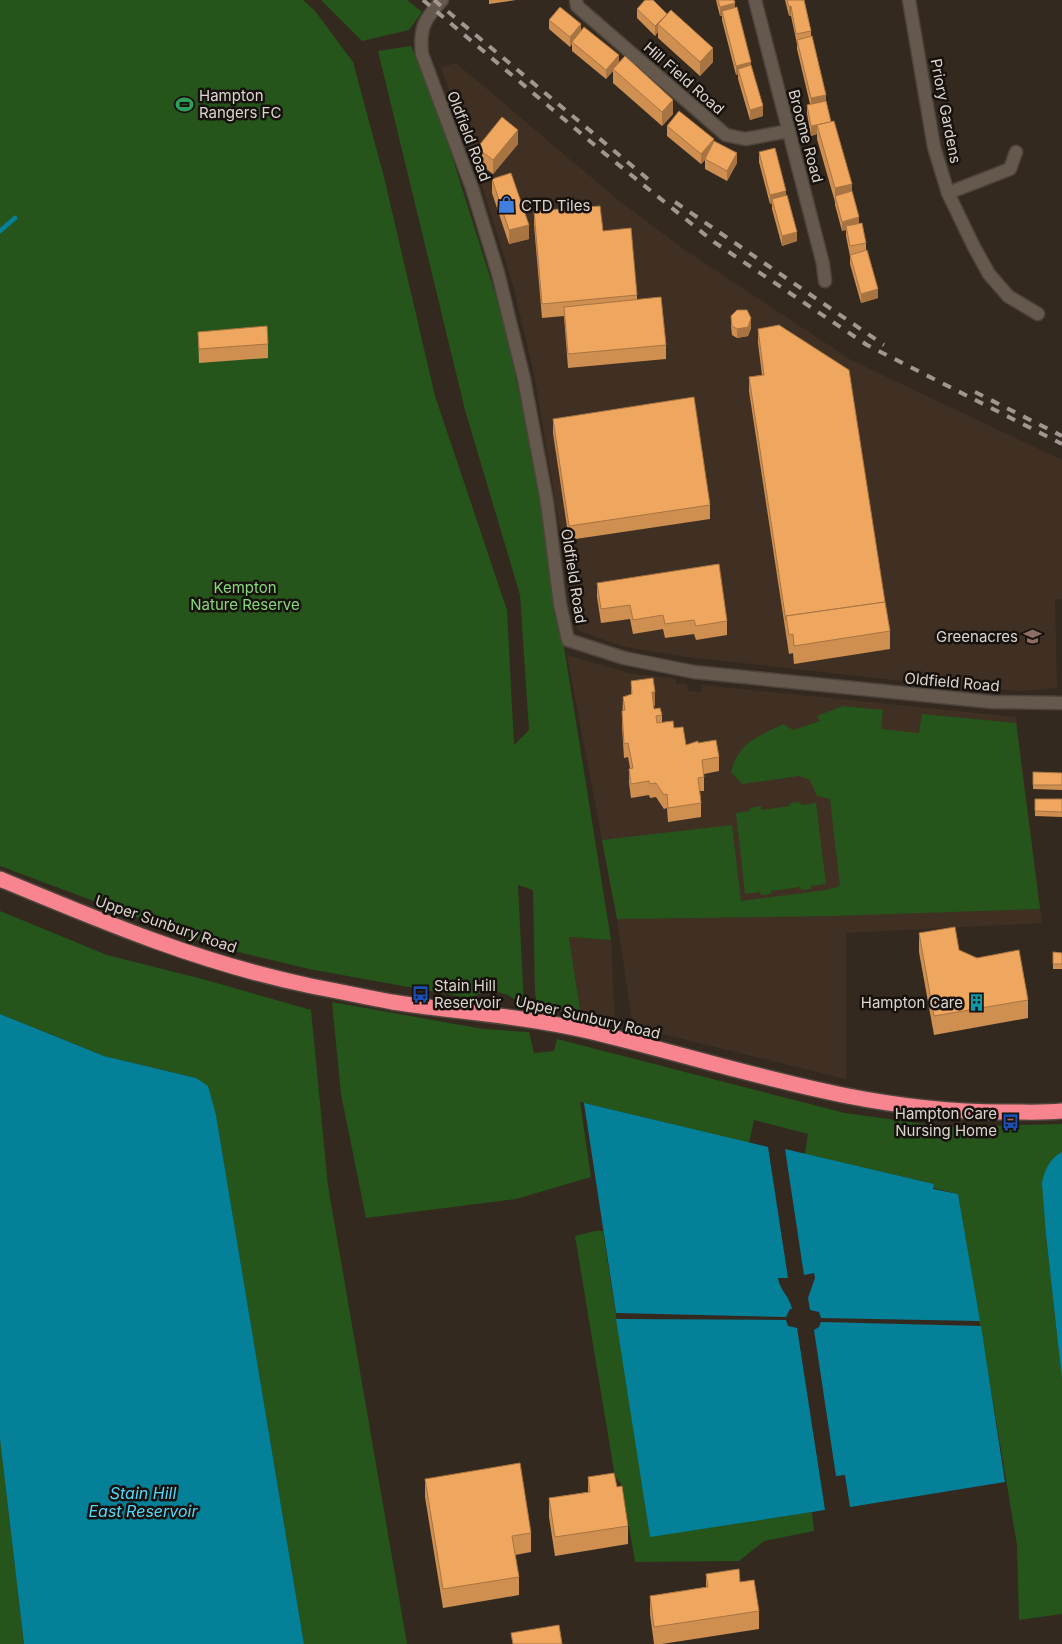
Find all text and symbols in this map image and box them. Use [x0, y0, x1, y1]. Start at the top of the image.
street label: Hill Field Road [640, 38, 728, 118]
street label: Priory Gardens [927, 57, 965, 165]
place label: Hampton Rangers FC [199, 86, 281, 122]
street label: Broome Road [784, 87, 828, 185]
street label: Oldfield Road [443, 88, 495, 184]
sports icon: Hampton Rangers FC [175, 94, 195, 114]
shop icon: CTD Tiles [497, 195, 517, 215]
place label: CTD Tiles [521, 196, 590, 215]
street label: Oldfield Road [557, 527, 591, 625]
park label: Kempton Nature Reserve [190, 578, 300, 614]
school or university icon: Greenacres [1022, 626, 1042, 646]
place label: Greenacres [936, 627, 1018, 646]
street label: Oldfield Road [904, 668, 1000, 696]
street label: Upper Sunbury Road [93, 891, 239, 957]
place label: Stain Hill Reservoir [434, 976, 501, 1012]
bus stop icon: Stain Hill Reservoir [410, 984, 430, 1004]
street label: Upper Sunbury Road [514, 991, 662, 1043]
building icon: Hampton Care [967, 992, 987, 1012]
place label: Hampton Care [861, 993, 963, 1012]
place label: Hampton Care Nursing Home [895, 1104, 997, 1140]
bus stop icon: Hampton Care Nursing Home [1001, 1112, 1021, 1132]
water label: Stain Hill East Reservoir [88, 1483, 198, 1521]

